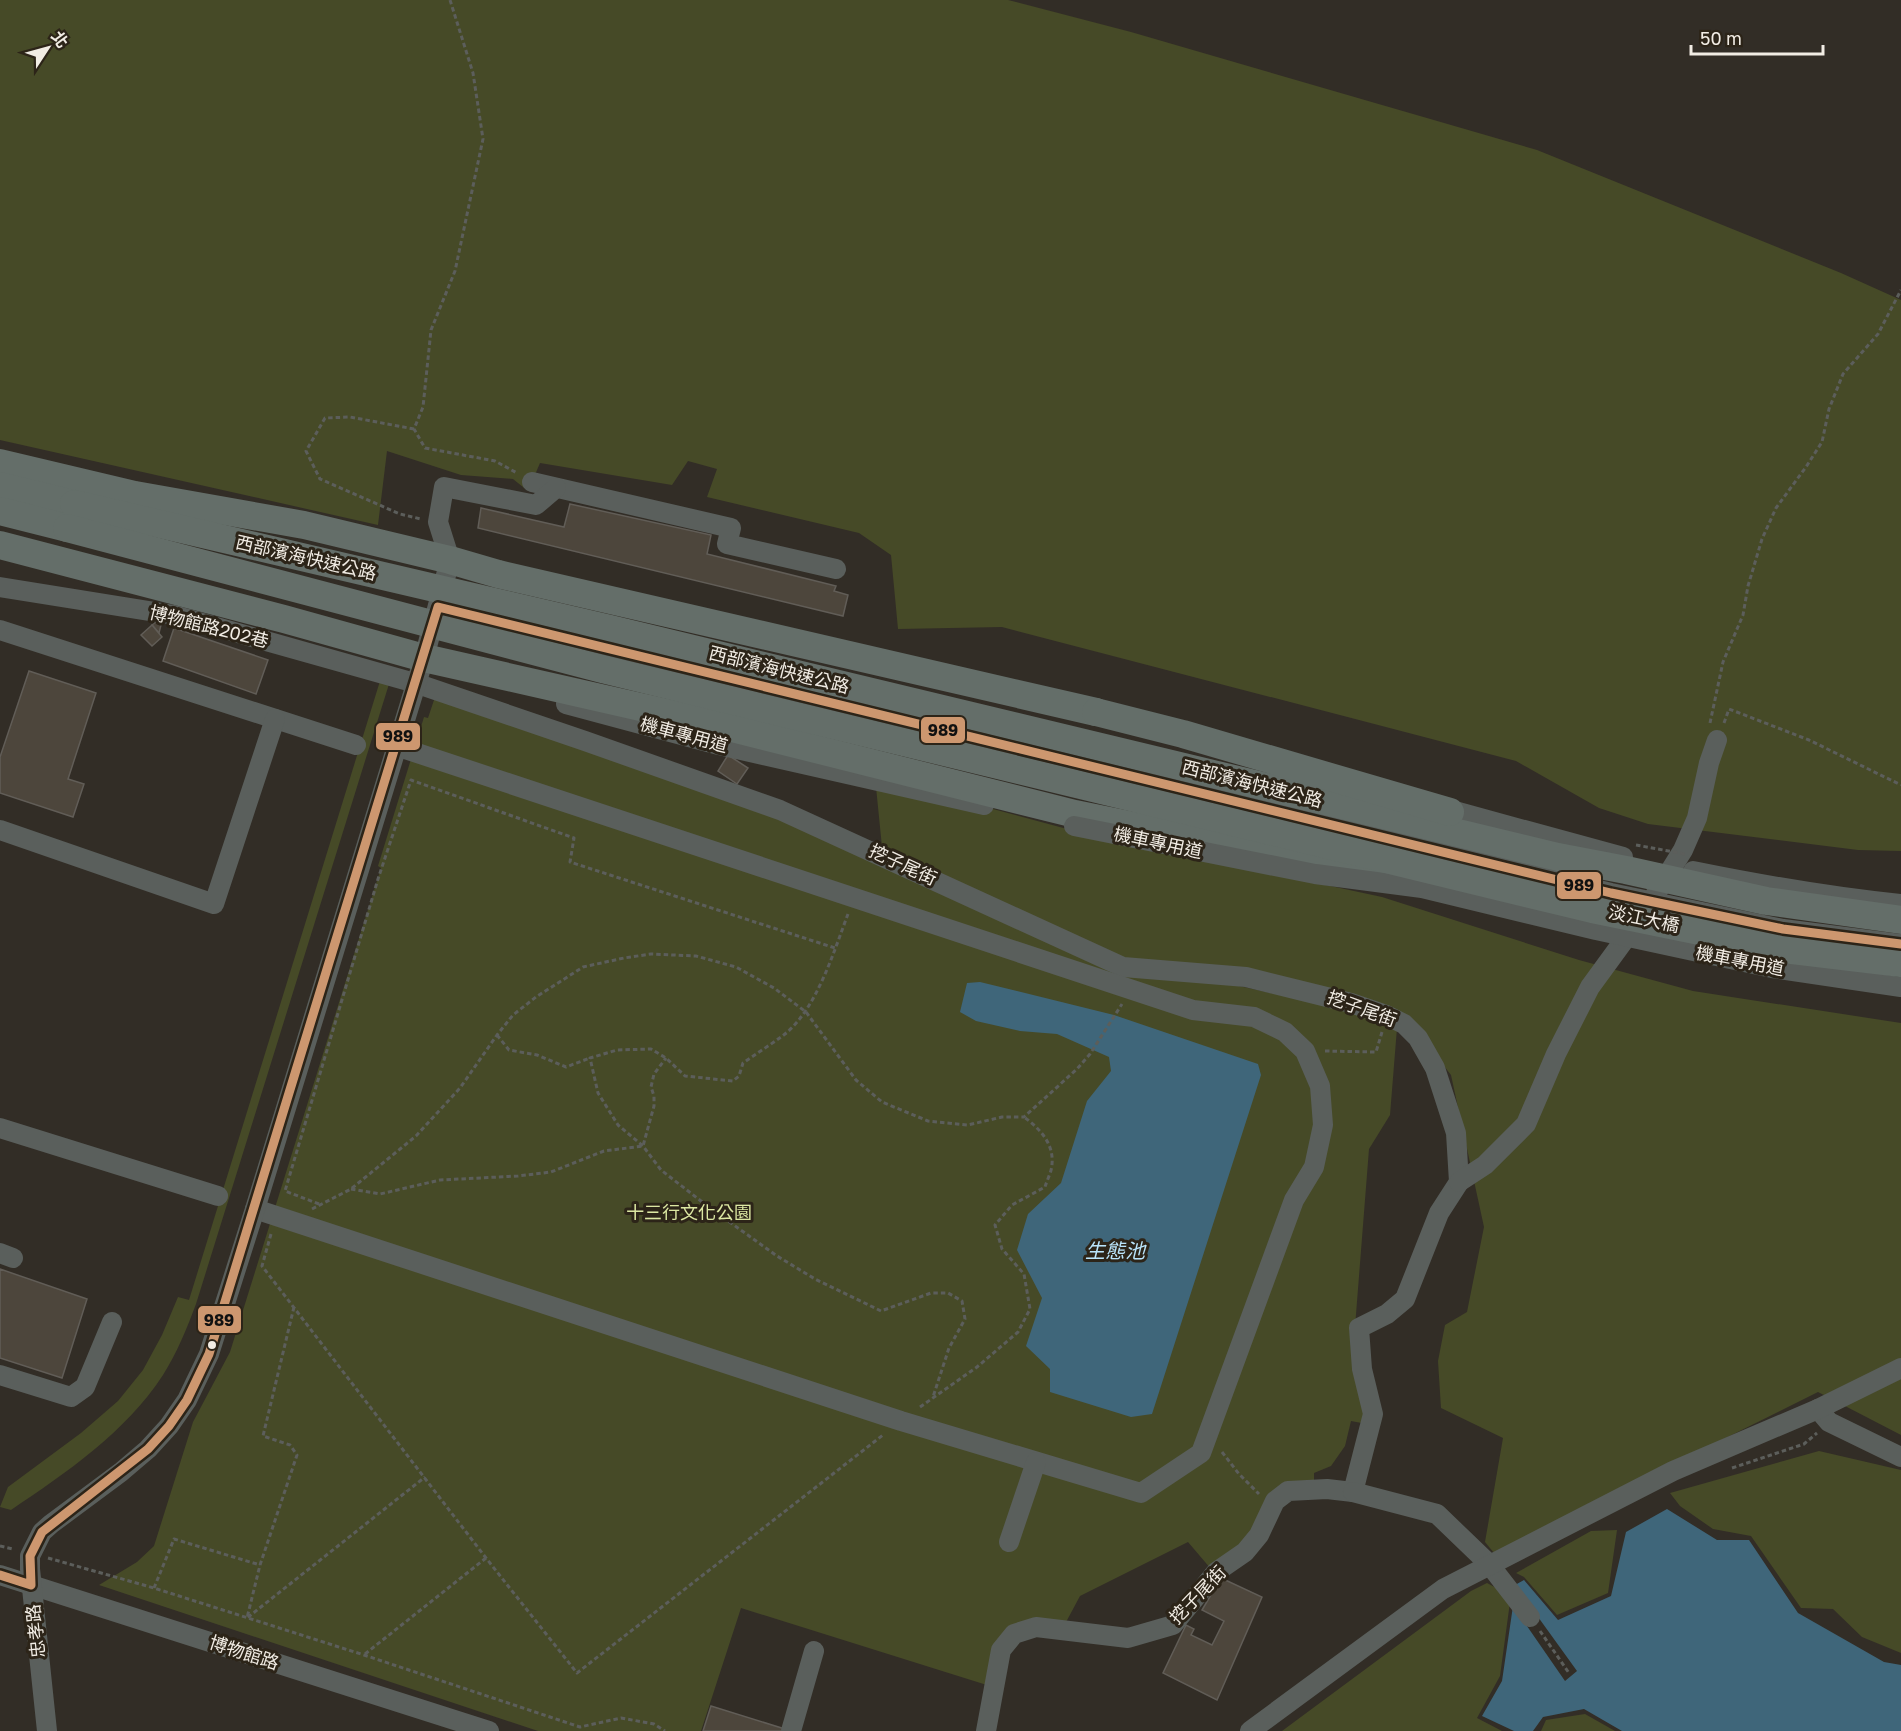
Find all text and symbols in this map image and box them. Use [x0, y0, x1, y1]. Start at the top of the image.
north arrow [18, 18, 78, 78]
scale bar [1691, 18, 1823, 56]
text: 北 [47, 27, 73, 52]
text: 50 m [1700, 27, 1742, 49]
street label: 西部濱海快速公路 [234, 530, 379, 584]
street label: 博物館路202巷 [147, 601, 271, 651]
street label: 西部濱海快速公路 [707, 641, 852, 697]
street label: 機車專用道 [638, 712, 731, 756]
line badge: 989 [920, 716, 966, 744]
text: 989 [928, 720, 958, 740]
line badge: 989 [375, 722, 421, 751]
text: 989 [383, 726, 413, 746]
street label: 西部濱海快速公路 [1180, 755, 1325, 811]
street label: 機車專用道 [1112, 822, 1205, 862]
street label: 挖子尾街 [866, 839, 941, 889]
line badge: 989 [1556, 871, 1602, 900]
text: 989 [1564, 875, 1594, 895]
street label: 淡江大橋 [1607, 900, 1682, 936]
street label: 機車專用道 [1694, 941, 1786, 979]
street label: 挖子尾街 [1325, 985, 1400, 1031]
park label: 十三行文化公園 [626, 1201, 752, 1223]
water label: 生態池 [1085, 1238, 1147, 1262]
line badge: 989 [197, 1305, 242, 1334]
text: 989 [204, 1310, 234, 1330]
unlabelled marker [206, 1339, 218, 1351]
street label: 挖子尾街 [1164, 1561, 1230, 1628]
street label: 忠孝路 [21, 1603, 49, 1659]
street label: 博物館路 [207, 1630, 282, 1674]

